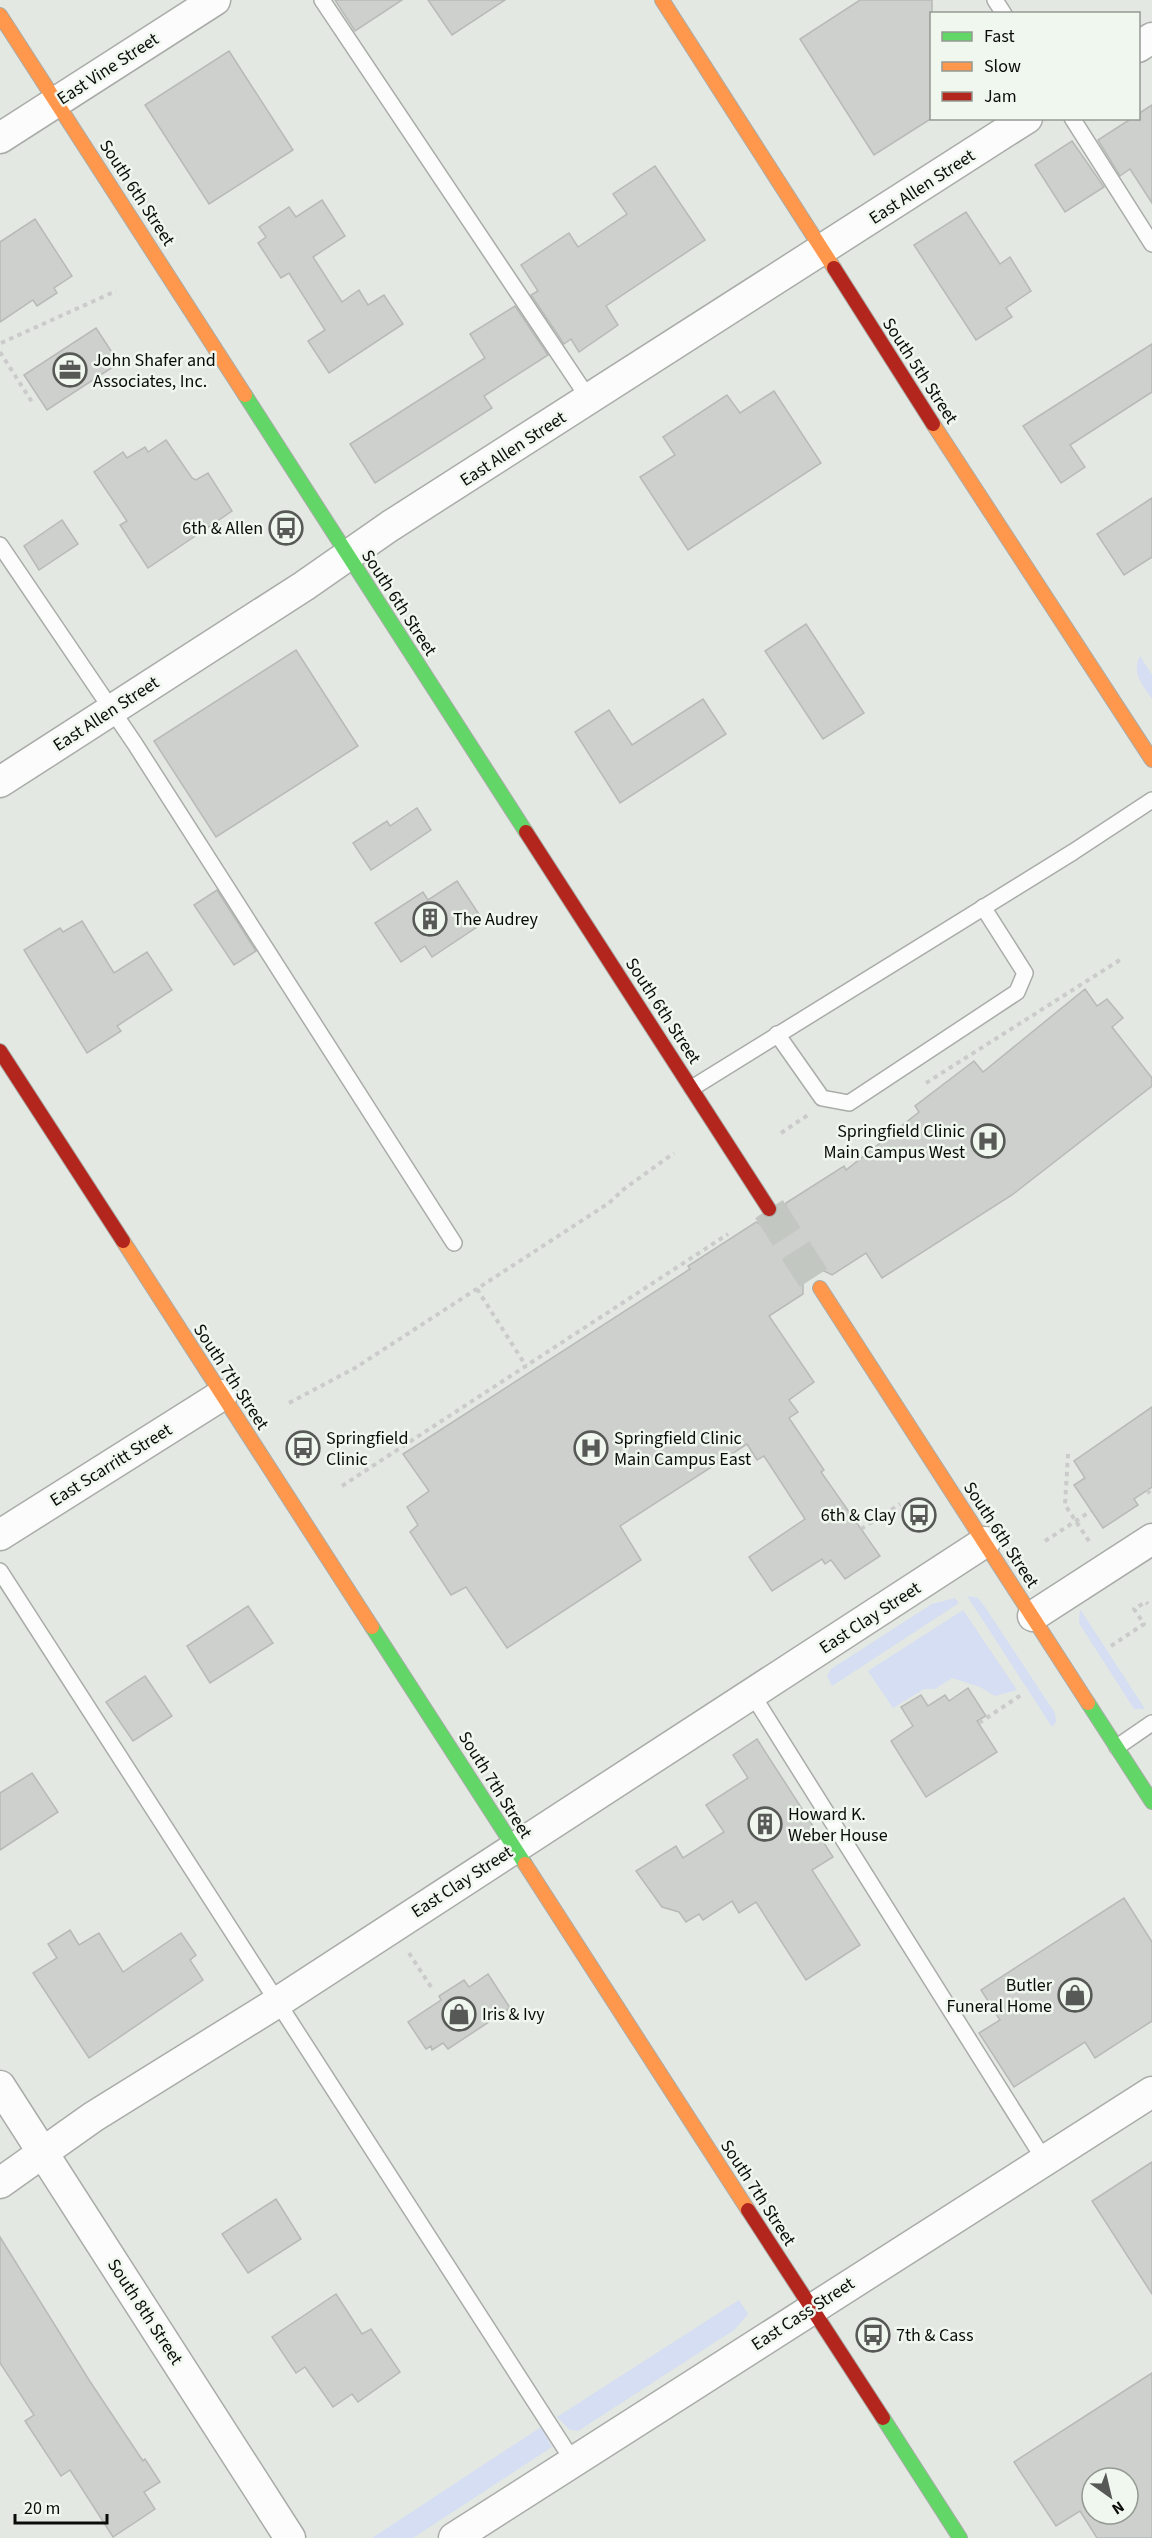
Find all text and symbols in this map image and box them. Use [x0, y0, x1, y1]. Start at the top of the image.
legend [930, 12, 1140, 120]
text: Fast [984, 24, 1015, 49]
street label: East Vine Street [52, 27, 164, 111]
text: Slow [984, 54, 1021, 79]
text: Jam [984, 84, 1017, 109]
street label: South 6th Street [93, 135, 181, 251]
street label: East Allen Street [864, 143, 980, 231]
street label: South 5th Street [876, 313, 964, 429]
place label: John Shafer and Associates, Inc. [93, 348, 216, 394]
office icon: John Shafer and Associates, Inc. [52, 352, 88, 388]
street label: East Allen Street [455, 405, 571, 493]
bus stop icon: 6th & Allen [268, 510, 304, 546]
place label: 6th & Allen [182, 516, 263, 541]
street label: South 6th Street [355, 545, 443, 661]
street label: East Allen Street [48, 670, 164, 758]
building icon: The Audrey [412, 901, 448, 937]
place label: The Audrey [453, 907, 538, 932]
street label: South 6th Street [619, 953, 707, 1069]
place label: Springfield Clinic Main Campus West [823, 1119, 965, 1165]
hospital icon: Springfield Clinic Main Campus West [970, 1123, 1006, 1159]
street label: South 7th Street [187, 1319, 275, 1435]
street label: East Scarritt Street [45, 1417, 177, 1513]
place label: Springfield Clinic [326, 1426, 408, 1472]
place label: Springfield Clinic Main Campus East [614, 1426, 751, 1472]
bus stop icon: Springfield Clinic [285, 1430, 321, 1466]
hospital icon: Springfield Clinic Main Campus East [573, 1430, 609, 1466]
street label: South 6th Street [957, 1477, 1045, 1593]
bus stop icon: 6th & Clay [901, 1497, 937, 1533]
place label: 6th & Clay [821, 1503, 897, 1528]
street label: East Clay Street [814, 1576, 926, 1660]
street label: South 7th Street [452, 1727, 538, 1843]
place label: Howard K. Weber House [788, 1802, 888, 1848]
building icon: Howard K. Weber House [747, 1806, 783, 1842]
street label: East Clay Street [406, 1840, 518, 1924]
place label: Butler Funeral Home [946, 1973, 1053, 2019]
shop icon: Butler Funeral Home [1057, 1977, 1093, 2013]
shop icon: Iris & Ivy [441, 1996, 477, 2032]
place label: Iris & Ivy [482, 2002, 545, 2027]
street label: South 7th Street [714, 2135, 802, 2251]
street label: South 8th Street [101, 2254, 189, 2370]
street label: East Cass Street [746, 2271, 860, 2357]
bus stop icon: 7th & Cass [855, 2317, 891, 2353]
place label: 7th & Cass [896, 2323, 973, 2348]
north arrow [1080, 2466, 1140, 2526]
scale bar [15, 2487, 106, 2525]
text: 20 m [24, 2496, 60, 2521]
text: N [1107, 2496, 1128, 2520]

